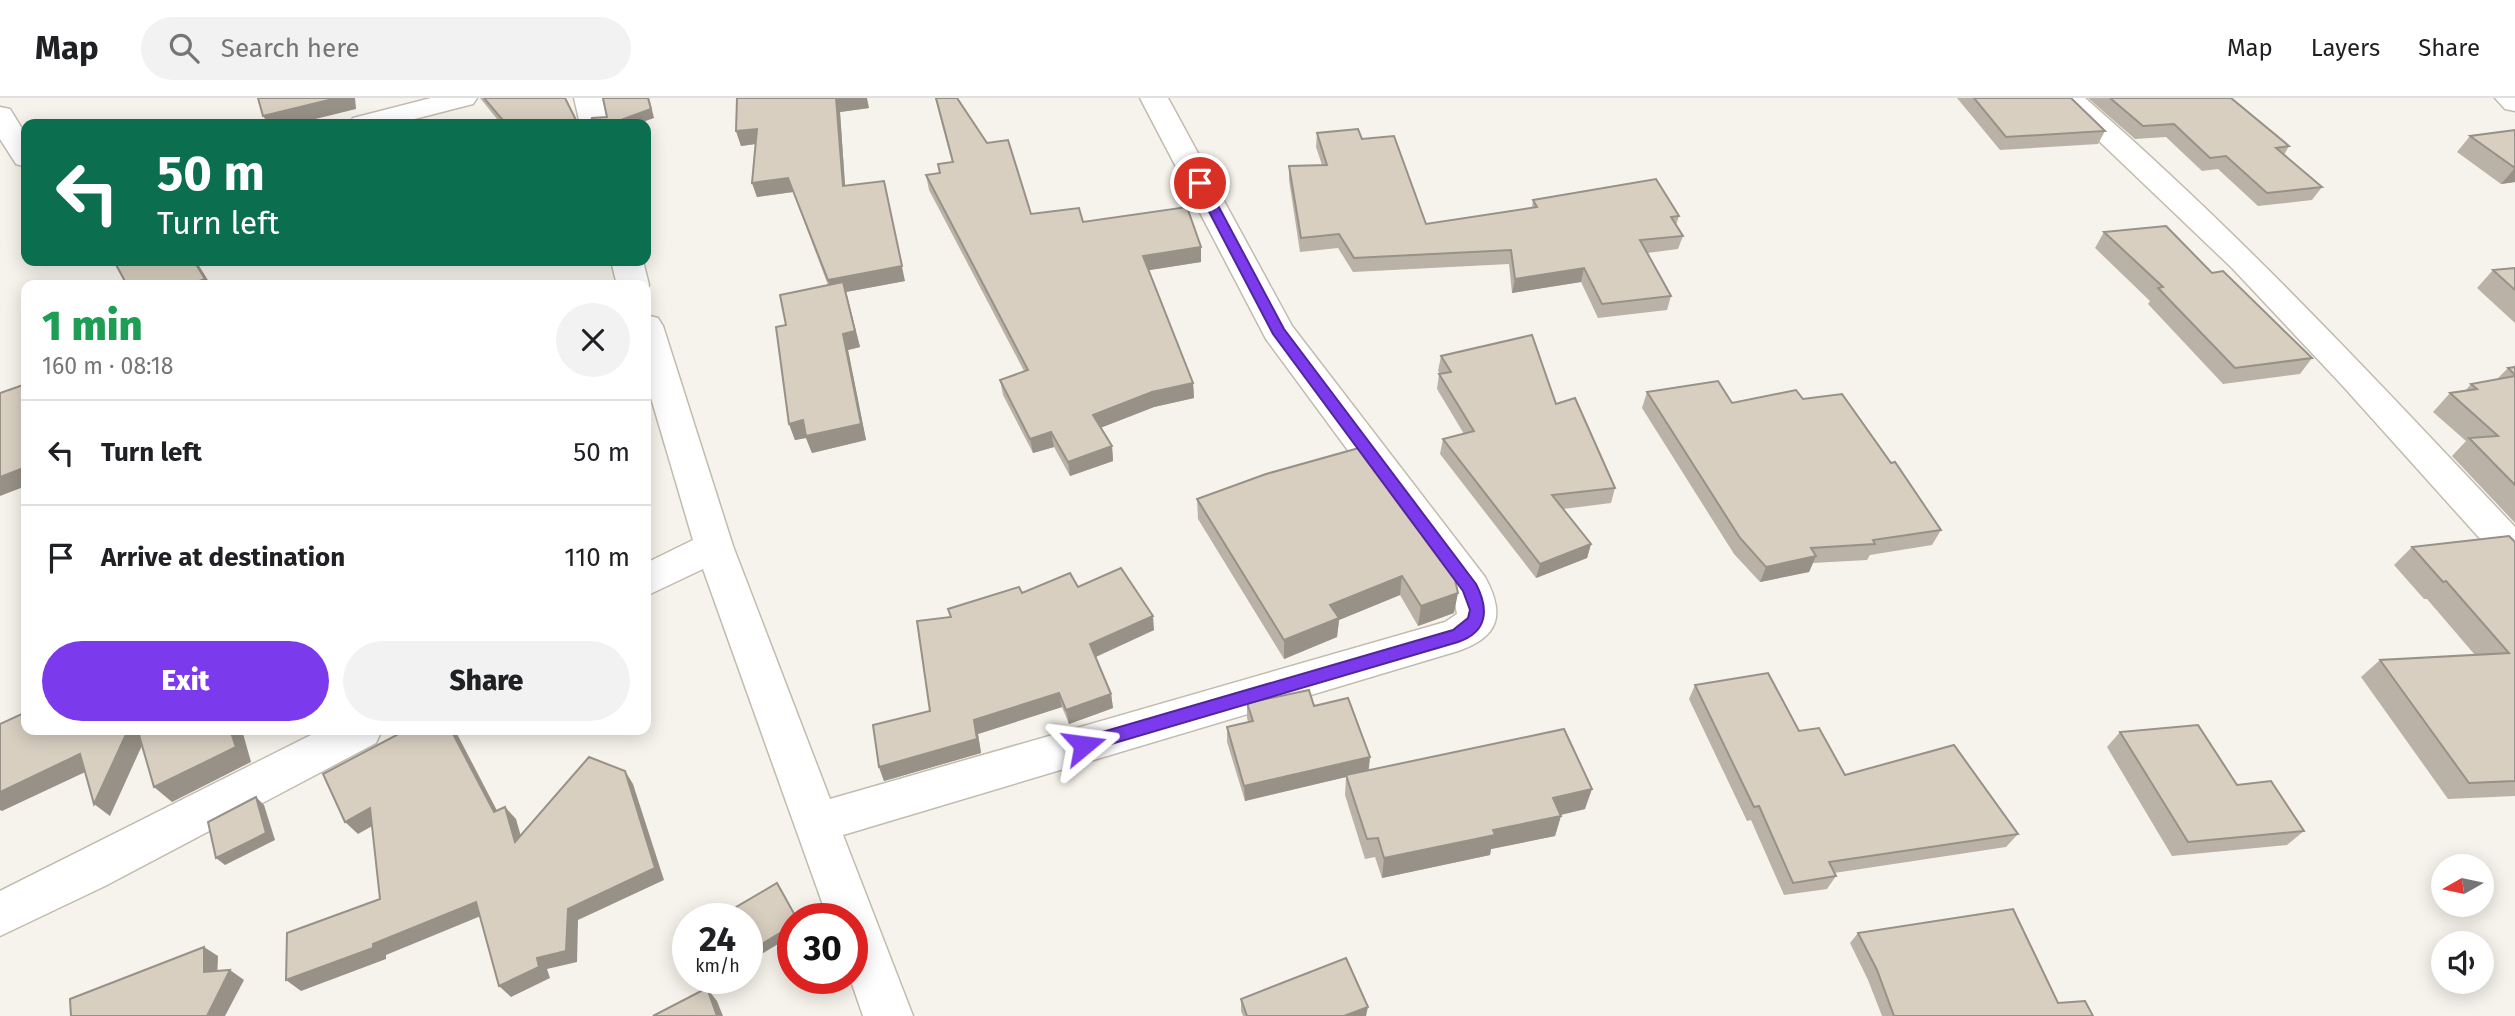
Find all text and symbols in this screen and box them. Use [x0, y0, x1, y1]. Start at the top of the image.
search box [141, 17, 631, 80]
text: Map [35, 28, 99, 68]
icon: search [165, 29, 203, 67]
text: Search here [221, 33, 360, 64]
text: Map [2227, 34, 2273, 62]
text: Layers [2311, 34, 2380, 62]
text: Share [2418, 34, 2480, 62]
text: 50 m [157, 144, 265, 203]
icon: left [42, 147, 133, 238]
pin [1170, 153, 1230, 213]
icon: arrive [1181, 164, 1219, 202]
text: Turn left [157, 204, 279, 242]
text: 1 min [42, 301, 143, 351]
button: close [556, 303, 630, 377]
text: 160 m · 08:18 [42, 352, 173, 380]
icon: left [42, 434, 80, 472]
text: Turn left [101, 437, 202, 468]
text: 50 m [573, 437, 630, 468]
icon: arrive [42, 539, 80, 577]
text: Arrive at destination [101, 542, 345, 573]
text: 110 m [564, 542, 630, 573]
button: Exit [42, 641, 329, 721]
button: Share [343, 641, 630, 721]
position arrow [1047, 708, 1121, 782]
north arrow [2431, 854, 2494, 917]
map controls [2431, 854, 2494, 994]
speed limit sign: 30 [777, 903, 868, 994]
text: 24 [699, 918, 736, 960]
button: sound [2431, 931, 2494, 994]
text: km/h [695, 955, 740, 977]

